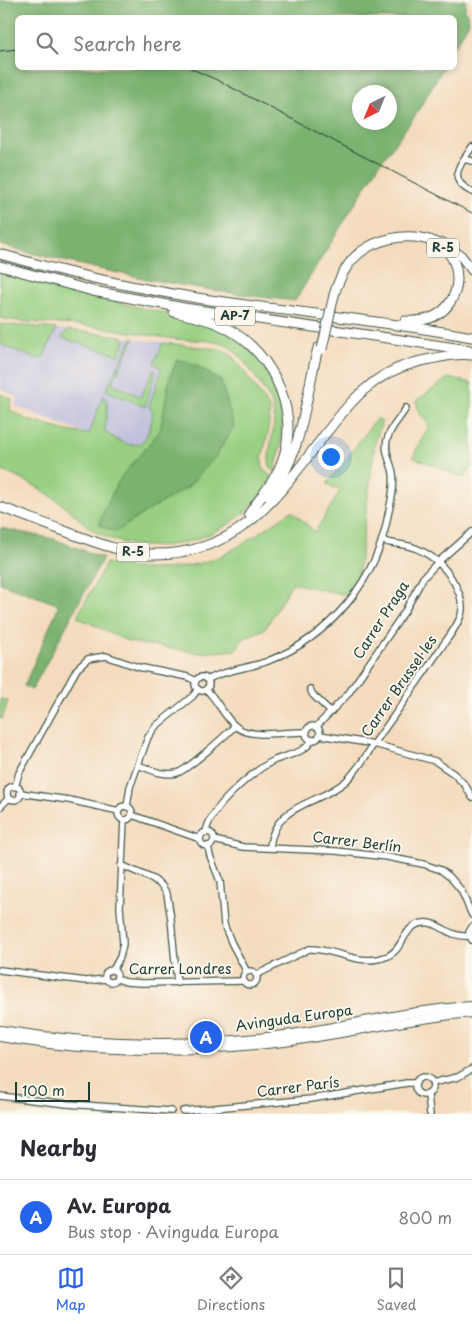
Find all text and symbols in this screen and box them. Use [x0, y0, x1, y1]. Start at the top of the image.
search box [15, 15, 457, 70]
icon: search [33, 29, 61, 57]
text: Search here [73, 29, 182, 57]
north arrow [352, 85, 397, 130]
road number: R-5 [427, 238, 459, 258]
road number: AP-7 [215, 306, 255, 326]
your location [318, 444, 344, 470]
road number: R-5 [117, 542, 149, 562]
street label: Carrer Praga [347, 576, 414, 663]
street label: Carrer Brussel·les [356, 631, 442, 741]
street label: Carrer Berlín [311, 826, 403, 857]
street label: Carrer Londres [129, 958, 231, 979]
street label: Avinguda Europa [234, 999, 354, 1036]
pin: A [190, 1018, 222, 1056]
street label: Carrer París [256, 1071, 340, 1102]
scale bar [15, 1079, 90, 1102]
text: 100 m [22, 1080, 65, 1101]
text: Nearby [20, 1131, 97, 1163]
text: Av. Europa [67, 1191, 171, 1219]
text: A [30, 1205, 42, 1229]
text: 800 m [399, 1205, 452, 1229]
text: Bus stop · Avinguda Europa [67, 1219, 279, 1243]
tab: Map [56, 1264, 86, 1315]
tab: Directions [197, 1264, 265, 1315]
tab: Saved [377, 1264, 416, 1315]

